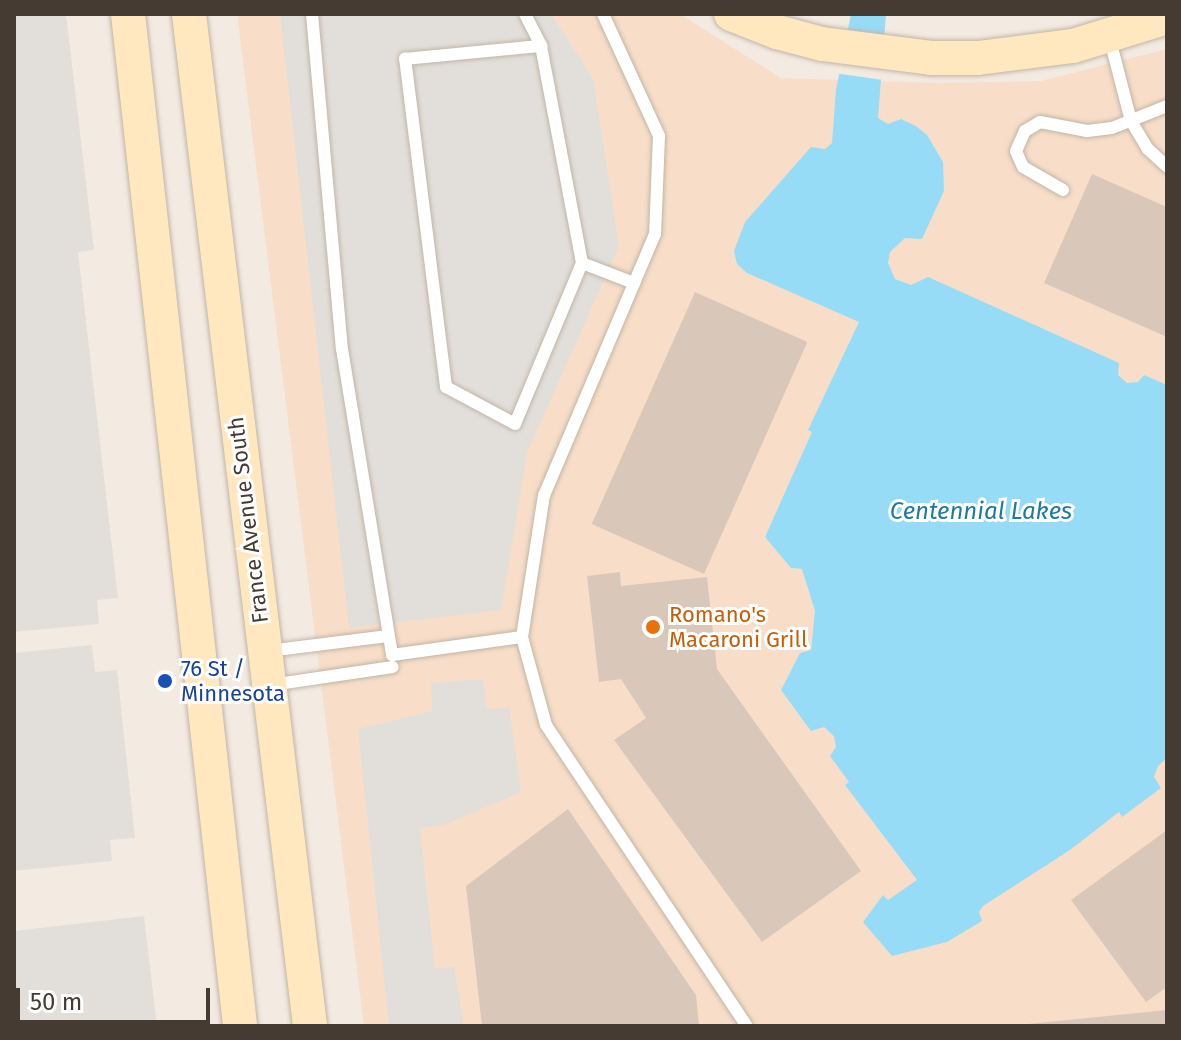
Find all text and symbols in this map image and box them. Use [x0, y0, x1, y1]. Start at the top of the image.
street label: France Avenue South [222, 415, 274, 625]
water label: Centennial Lakes [890, 498, 1072, 526]
place label: Romano's Macaroni Grill [669, 601, 807, 652]
marker: Romano's Macaroni Grill [644, 618, 662, 636]
place label: 76 St / Minnesota [181, 655, 285, 706]
marker: 76 St / Minnesota [156, 672, 174, 690]
scale bar [20, 972, 214, 1022]
text: 50 m [30, 988, 82, 1016]

